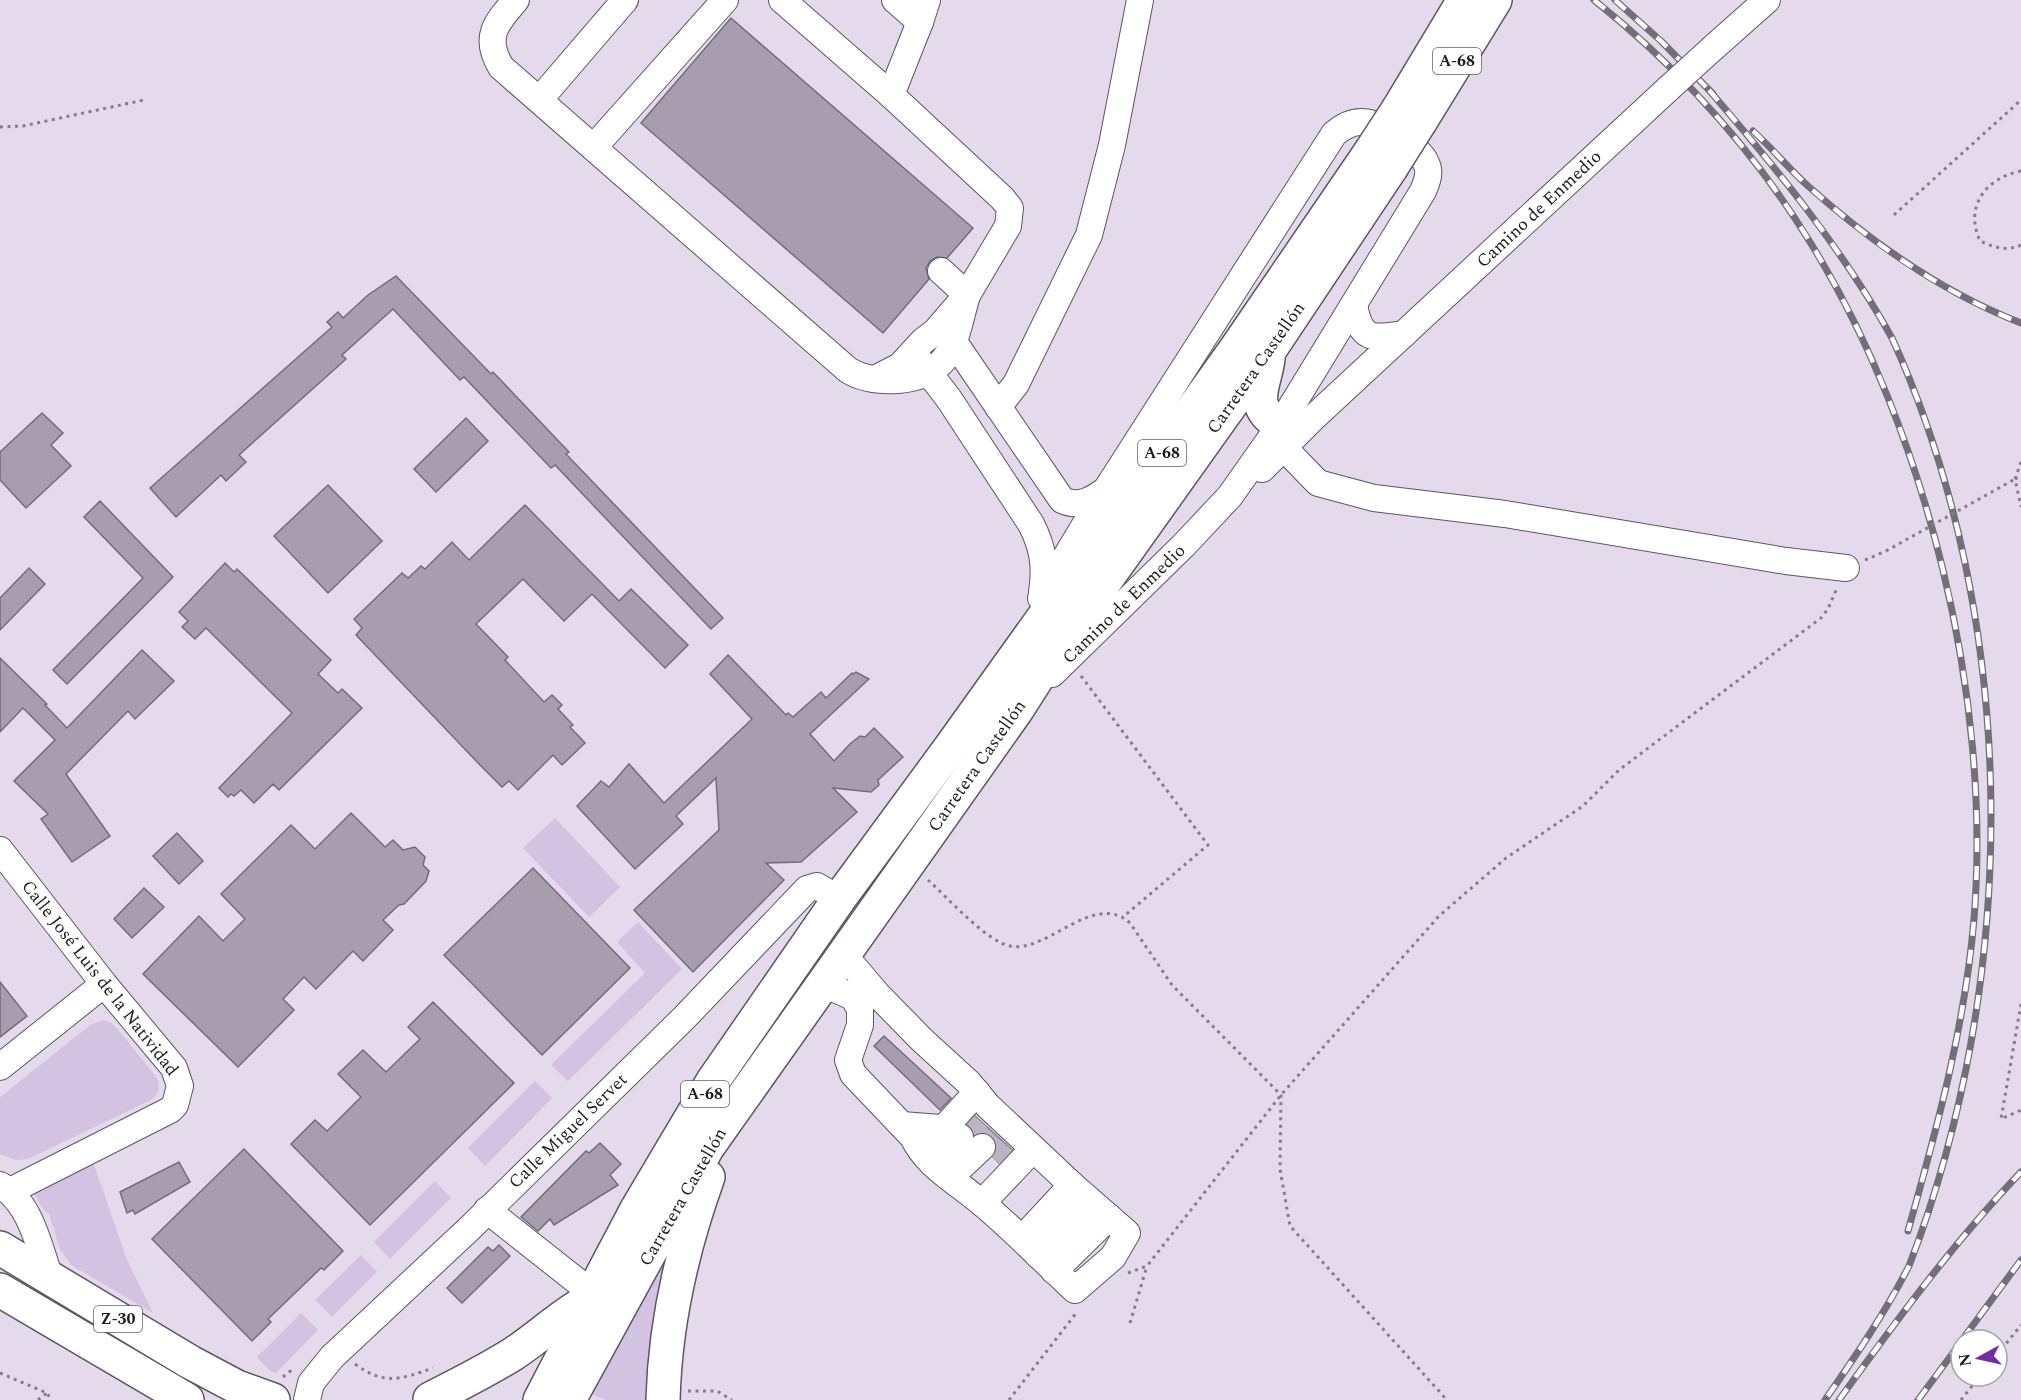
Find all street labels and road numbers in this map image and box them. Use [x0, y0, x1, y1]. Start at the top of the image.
road number: A-68 [1433, 48, 1481, 74]
street label: Camino de Enmedio [1470, 144, 1608, 274]
street label: Carretera Castellón [1200, 296, 1312, 440]
road number: A-68 [1138, 440, 1186, 466]
street label: Camino de Enmedio [1056, 538, 1192, 670]
street label: Carretera Castellón [921, 694, 1033, 838]
street label: Calle José Luis de la Natividad [15, 874, 185, 1082]
street label: Calle Miguel Servet [502, 1067, 634, 1195]
road number: A-68 [681, 1081, 729, 1107]
street label: Carretera Castellón [632, 1123, 734, 1271]
road number: Z-30 [94, 1306, 142, 1332]

